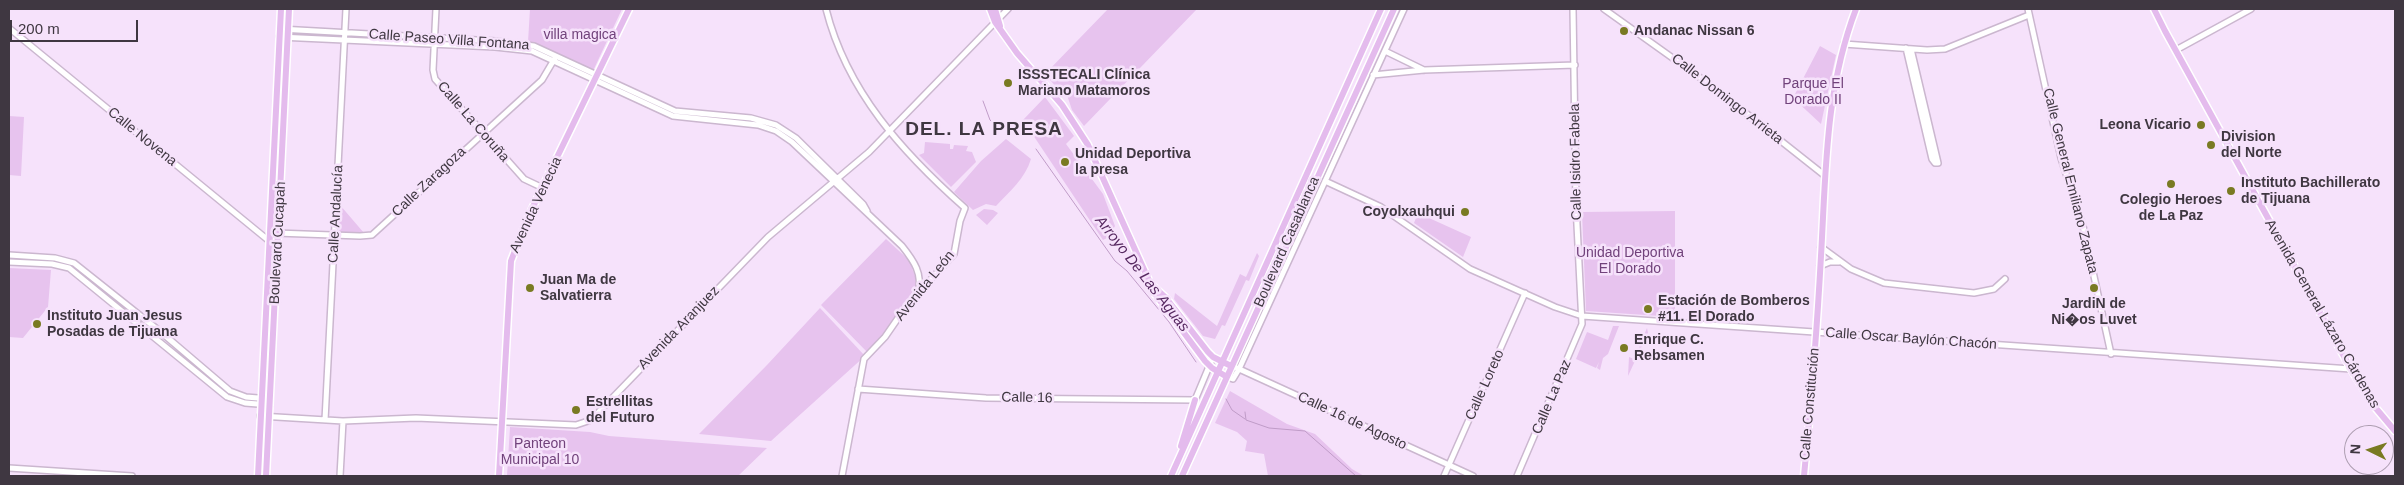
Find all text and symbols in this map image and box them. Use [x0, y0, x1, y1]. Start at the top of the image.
scale bar [12, 10, 140, 42]
text: 200 m [18, 20, 60, 37]
place label: Andanac Nissan 6 [1634, 23, 1755, 39]
marker: Andanac Nissan 6 [1618, 25, 1630, 37]
street label: Calle Paseo Villa Fontana [368, 26, 530, 54]
park label: villa magica [543, 27, 617, 43]
street label: Calle Domingo Arrieta [1668, 50, 1786, 148]
place label: ISSSTECALI Clínica Mariano Matamoros [1018, 67, 1150, 100]
park label: Parque El Dorado II [1782, 76, 1844, 108]
marker: ISSSTECALI Clínica Mariano Matamoros [1002, 77, 1014, 89]
street label: Calle La Coruña [433, 78, 513, 166]
street label: Calle General Emiliano Zapata [2039, 86, 2101, 276]
street label: Calle Novena [104, 104, 180, 170]
street label: Calle Isidro Fabela [1567, 104, 1585, 220]
place label: Leona Vicario [2099, 117, 2191, 133]
district label: DEL. LA PRESA [904, 119, 1064, 141]
marker: Leona Vicario [2195, 119, 2207, 131]
place label: Division del Norte [2221, 129, 2282, 162]
marker: Division del Norte [2205, 139, 2217, 151]
street label: Calle Zaragoza [389, 143, 469, 221]
place label: Unidad Deportiva la presa [1075, 146, 1191, 178]
street label: Avenida Venecia [506, 154, 566, 256]
marker: Unidad Deportiva la presa [1059, 156, 1071, 168]
street label: Calle Andalucía [325, 165, 347, 263]
street label: Boulevard Casablanca [1251, 174, 1323, 310]
place label: Instituto Bachillerato de Tijuana [2241, 175, 2380, 208]
marker: Colegio Heroes de La Paz [2165, 178, 2177, 190]
street label: Boulevard Cucapah [266, 181, 290, 305]
marker: Instituto Bachillerato de Tijuana [2225, 185, 2237, 197]
place label: Colegio Heroes de La Paz [2120, 192, 2222, 224]
place label: Coyolxauhqui [1362, 204, 1455, 220]
marker: Coyolxauhqui [1459, 206, 1471, 218]
water label: Arroyo De Las Aguas [1091, 212, 1193, 336]
street label: Avenida General Lázaro Cárdenas [2261, 217, 2383, 411]
park label: Unidad Deportiva El Dorado [1576, 245, 1684, 278]
street label: Avenida León [892, 248, 958, 324]
place label: Juan Ma de Salvatierra [540, 272, 616, 304]
marker: Juan Ma de Salvatierra [524, 282, 536, 294]
marker: JardiN de Ni�os Luvet [2088, 282, 2100, 294]
street label: Avenida Aranjuez [635, 283, 723, 373]
place label: Estación de Bomberos #11. El Dorado [1658, 293, 1810, 326]
place label: JardiN de Ni�os Luvet [2051, 296, 2137, 328]
marker: Estación de Bomberos #11. El Dorado [1642, 303, 1654, 315]
place label: Instituto Juan Jesus Posadas de Tijuana [47, 308, 182, 341]
marker: Instituto Juan Jesus Posadas de Tijuana [31, 318, 43, 330]
street label: Calle Oscar Baylón Chacón [1825, 325, 1997, 353]
place label: Enrique C. Rebsamen [1634, 332, 1705, 364]
marker: Enrique C. Rebsamen [1618, 342, 1630, 354]
street label: Calle Loreto [1462, 347, 1508, 423]
street label: Calle Constitución [1797, 347, 1823, 461]
street label: Calle La Paz [1529, 357, 1575, 437]
street label: Calle 16 de Agosto [1295, 388, 1409, 454]
street label: Calle 16 [1001, 389, 1053, 407]
place label: Estrellitas del Futuro [586, 394, 654, 427]
marker: Estrellitas del Futuro [570, 404, 582, 416]
north arrow [2344, 425, 2394, 475]
park label: Panteon Municipal 10 [501, 436, 579, 468]
text: N [2347, 443, 2363, 455]

